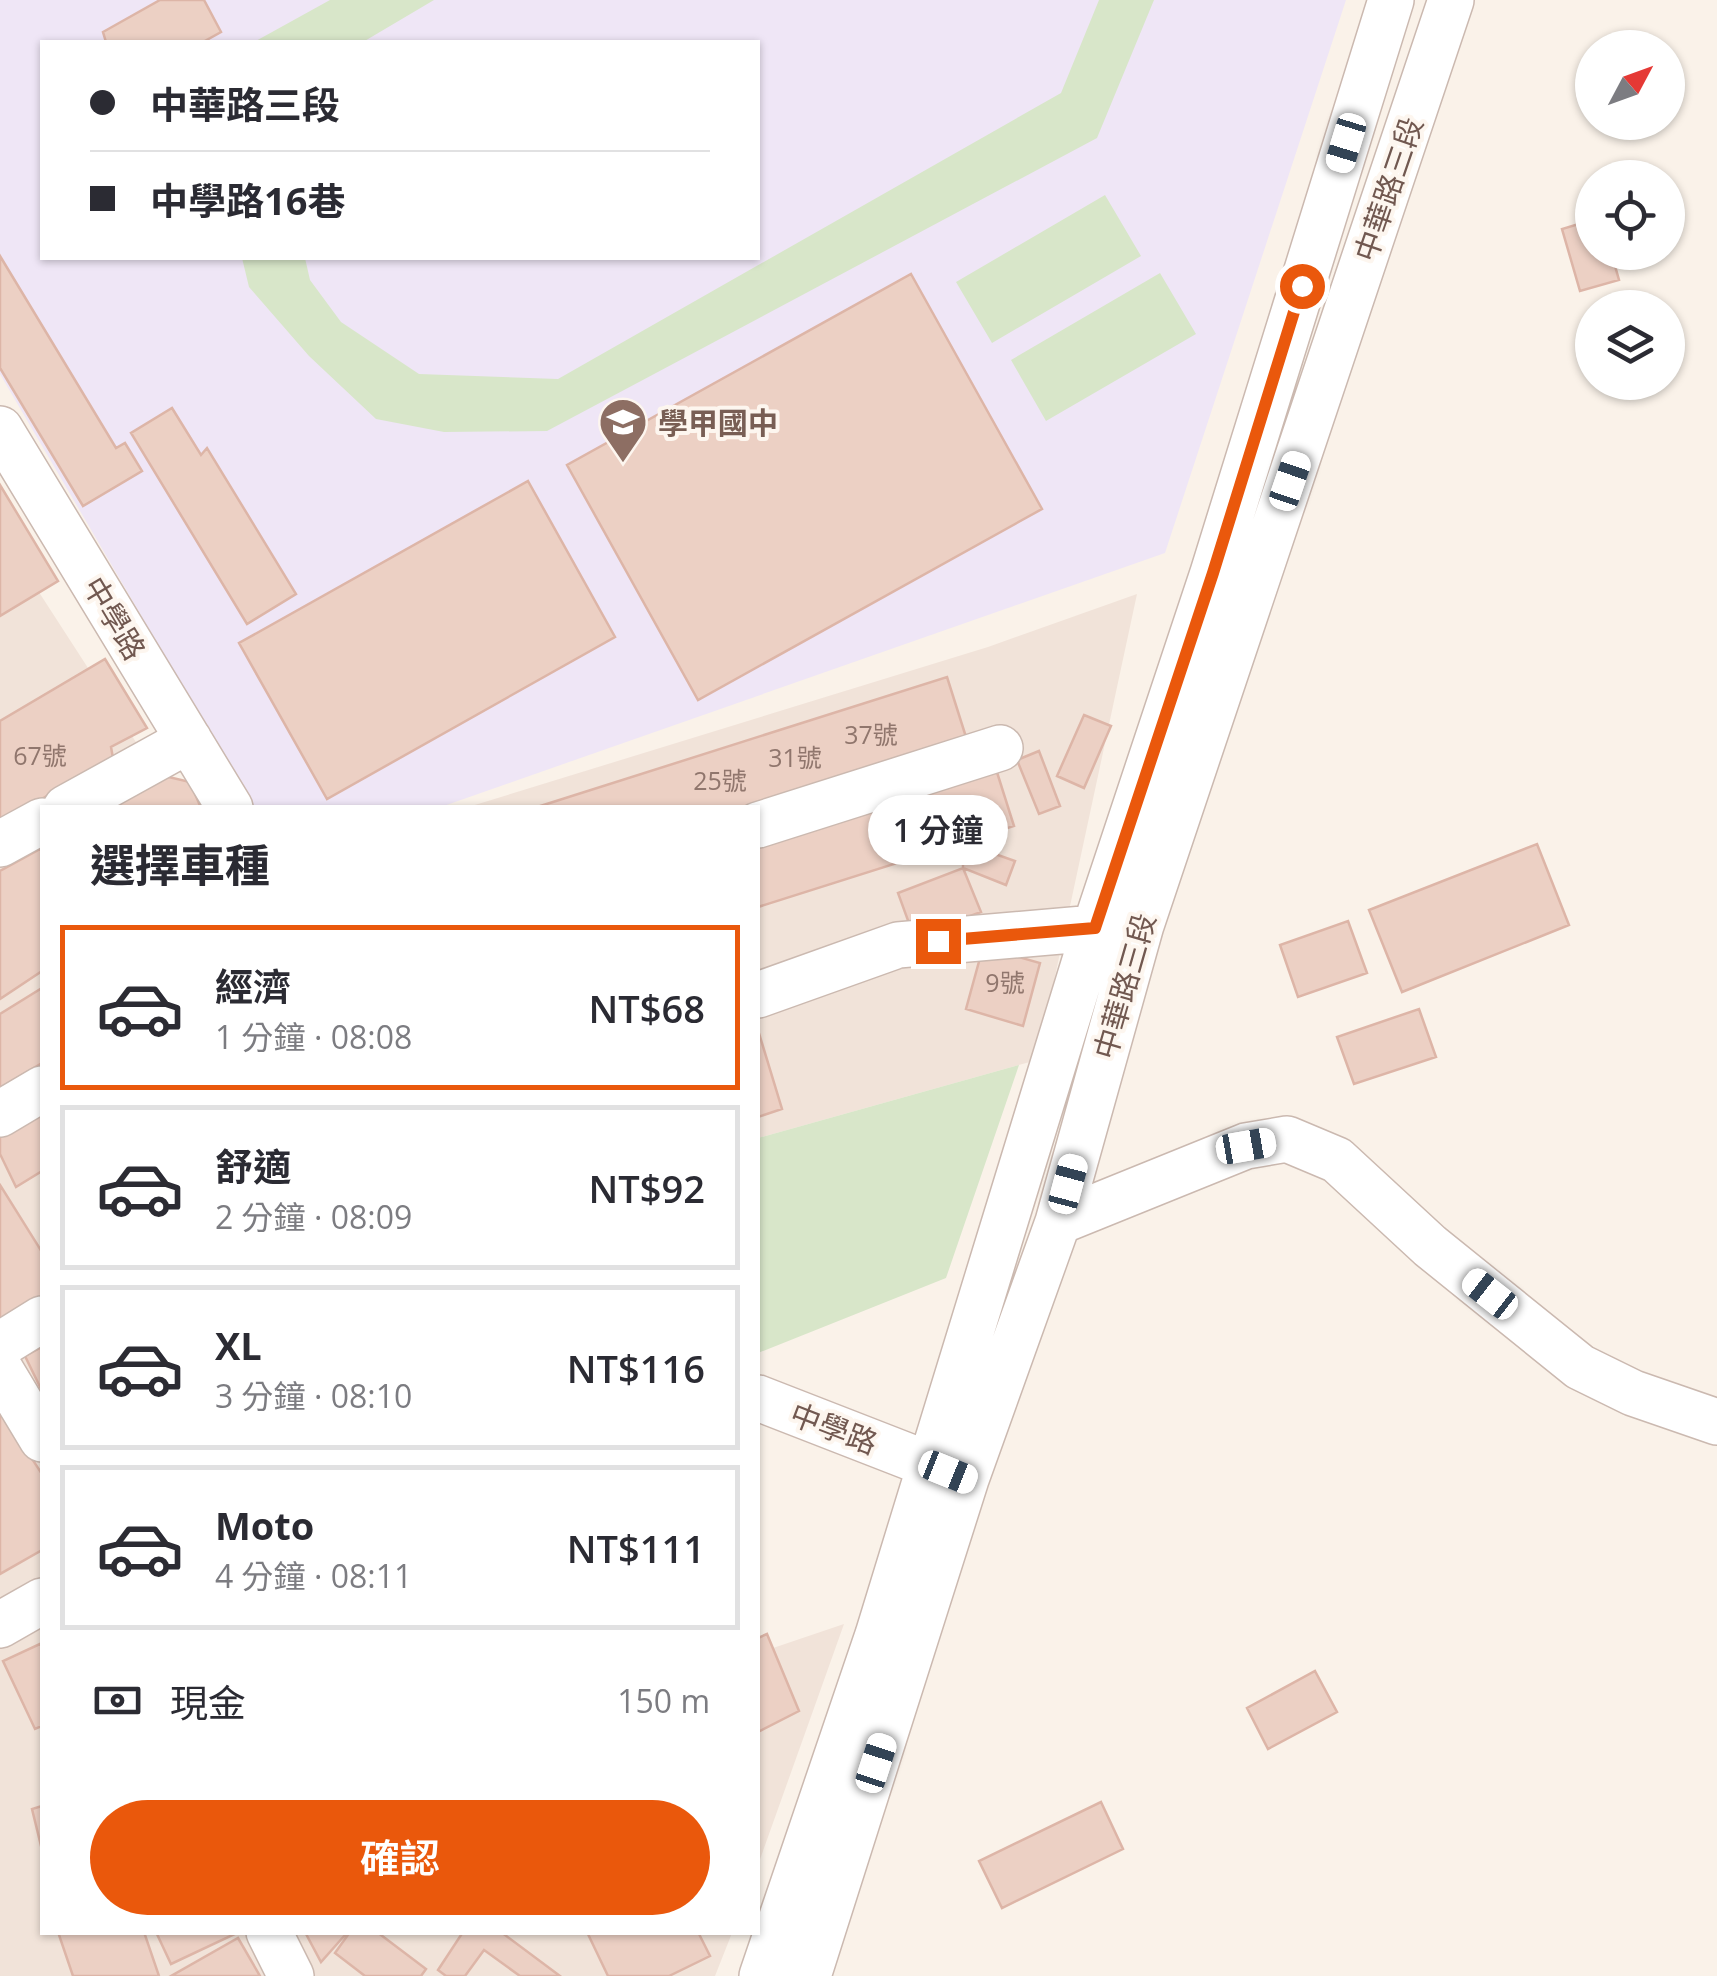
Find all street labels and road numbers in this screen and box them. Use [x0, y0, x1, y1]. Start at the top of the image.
street label: 中華路三段 [1344, 111, 1432, 267]
street label: 中學路 [74, 569, 156, 667]
street label: 中華路三段 [1084, 908, 1164, 1064]
street label: 中學路 [785, 1393, 883, 1463]

